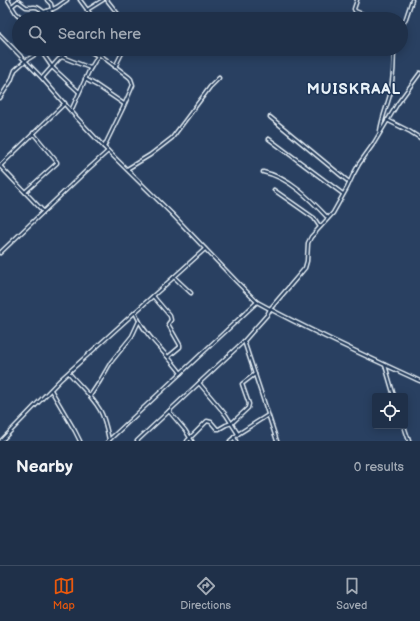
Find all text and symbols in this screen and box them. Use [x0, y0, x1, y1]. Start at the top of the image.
search box [12, 12, 408, 56]
icon: search [26, 23, 48, 45]
text: Search here [58, 25, 141, 44]
district label: MUISKRAAL [307, 80, 401, 99]
map controls [372, 393, 408, 429]
button: locate [372, 393, 408, 429]
text: Nearby [16, 457, 73, 477]
text: 0 results [354, 459, 404, 475]
tab: Map [53, 575, 75, 612]
tab: Directions [180, 575, 231, 612]
tab: Saved [336, 575, 367, 612]

